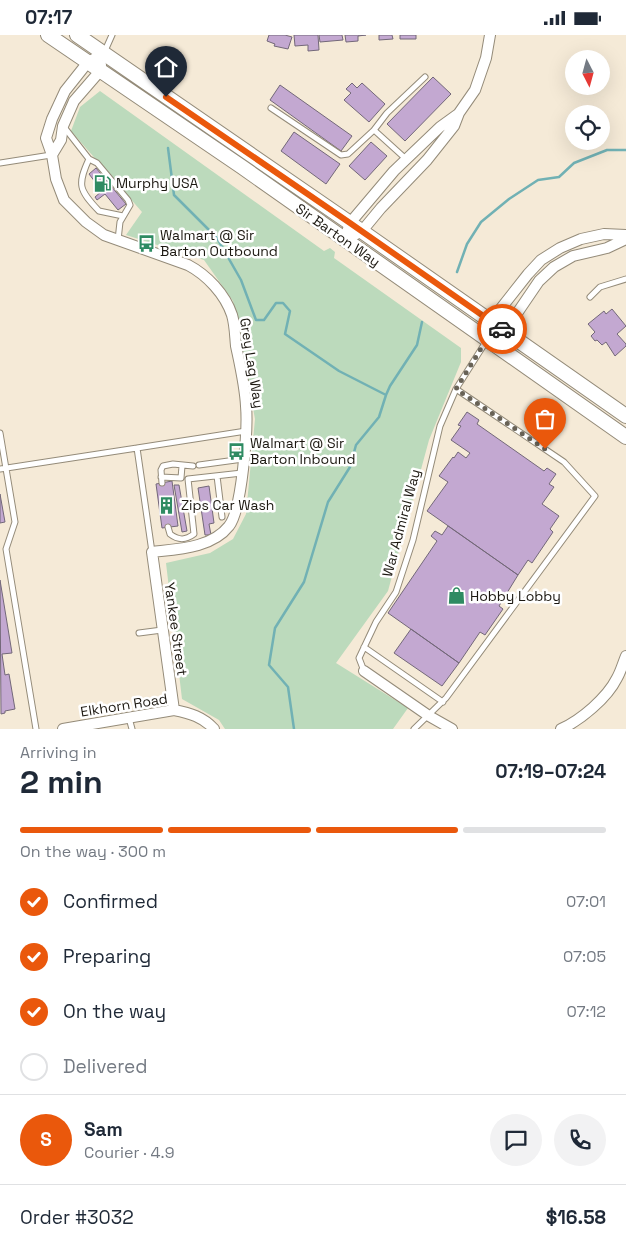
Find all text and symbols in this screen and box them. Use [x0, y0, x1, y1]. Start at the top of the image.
text: 07:17 [25, 5, 72, 30]
pin [145, 46, 187, 97]
north arrow [565, 50, 610, 95]
map controls [565, 50, 610, 150]
icon: home [152, 53, 180, 81]
button: locate [565, 105, 610, 150]
fuel station icon: Murphy USA [92, 173, 112, 193]
place label: Murphy USA [116, 174, 198, 192]
street label: Sir Barton Way [292, 199, 384, 271]
place label: Walmart @ Sir Barton Outbound [160, 226, 278, 260]
bus stop icon: Walmart @ Sir Barton Outbound [136, 233, 156, 253]
courier [477, 304, 527, 354]
icon: car [488, 315, 516, 343]
street label: Grey Lag Way [236, 317, 268, 409]
pin [524, 398, 566, 449]
icon: bag [531, 405, 559, 433]
place label: Walmart @ Sir Barton Inbound [250, 434, 355, 468]
bus stop icon: Walmart @ Sir Barton Inbound [226, 441, 246, 461]
street label: War Admiral Way [378, 467, 424, 579]
building icon: Zips Car Wash [157, 495, 177, 515]
place label: Zips Car Wash [181, 496, 274, 514]
street label: Yankee Street [161, 581, 191, 677]
shop icon: Hobby Lobby [446, 586, 466, 606]
place label: Hobby Lobby [470, 587, 561, 605]
street label: Elkhorn Road [79, 689, 169, 721]
text: Arriving in [20, 742, 97, 763]
text: 07:19–07:24 [495, 759, 606, 784]
text: 2 min [20, 762, 103, 802]
text: On the way · 300 m [20, 841, 166, 862]
icon: check [20, 888, 48, 916]
text: Confirmed [63, 889, 158, 914]
text: 07:01 [566, 891, 606, 912]
icon: check [20, 943, 48, 971]
text: Preparing [63, 944, 151, 969]
text: 07:05 [563, 946, 606, 967]
icon: check [20, 998, 48, 1026]
text: On the way [63, 999, 166, 1024]
text: 07:12 [567, 1001, 606, 1022]
text: Delivered [63, 1054, 148, 1079]
button: chat [490, 1114, 542, 1166]
button: phone [554, 1114, 606, 1166]
text: Sam [84, 1117, 123, 1142]
text: S [40, 1127, 52, 1152]
text: Courier · 4.9 [84, 1142, 174, 1163]
text: Order #3032 [20, 1205, 134, 1230]
text: $16.58 [546, 1205, 606, 1230]

